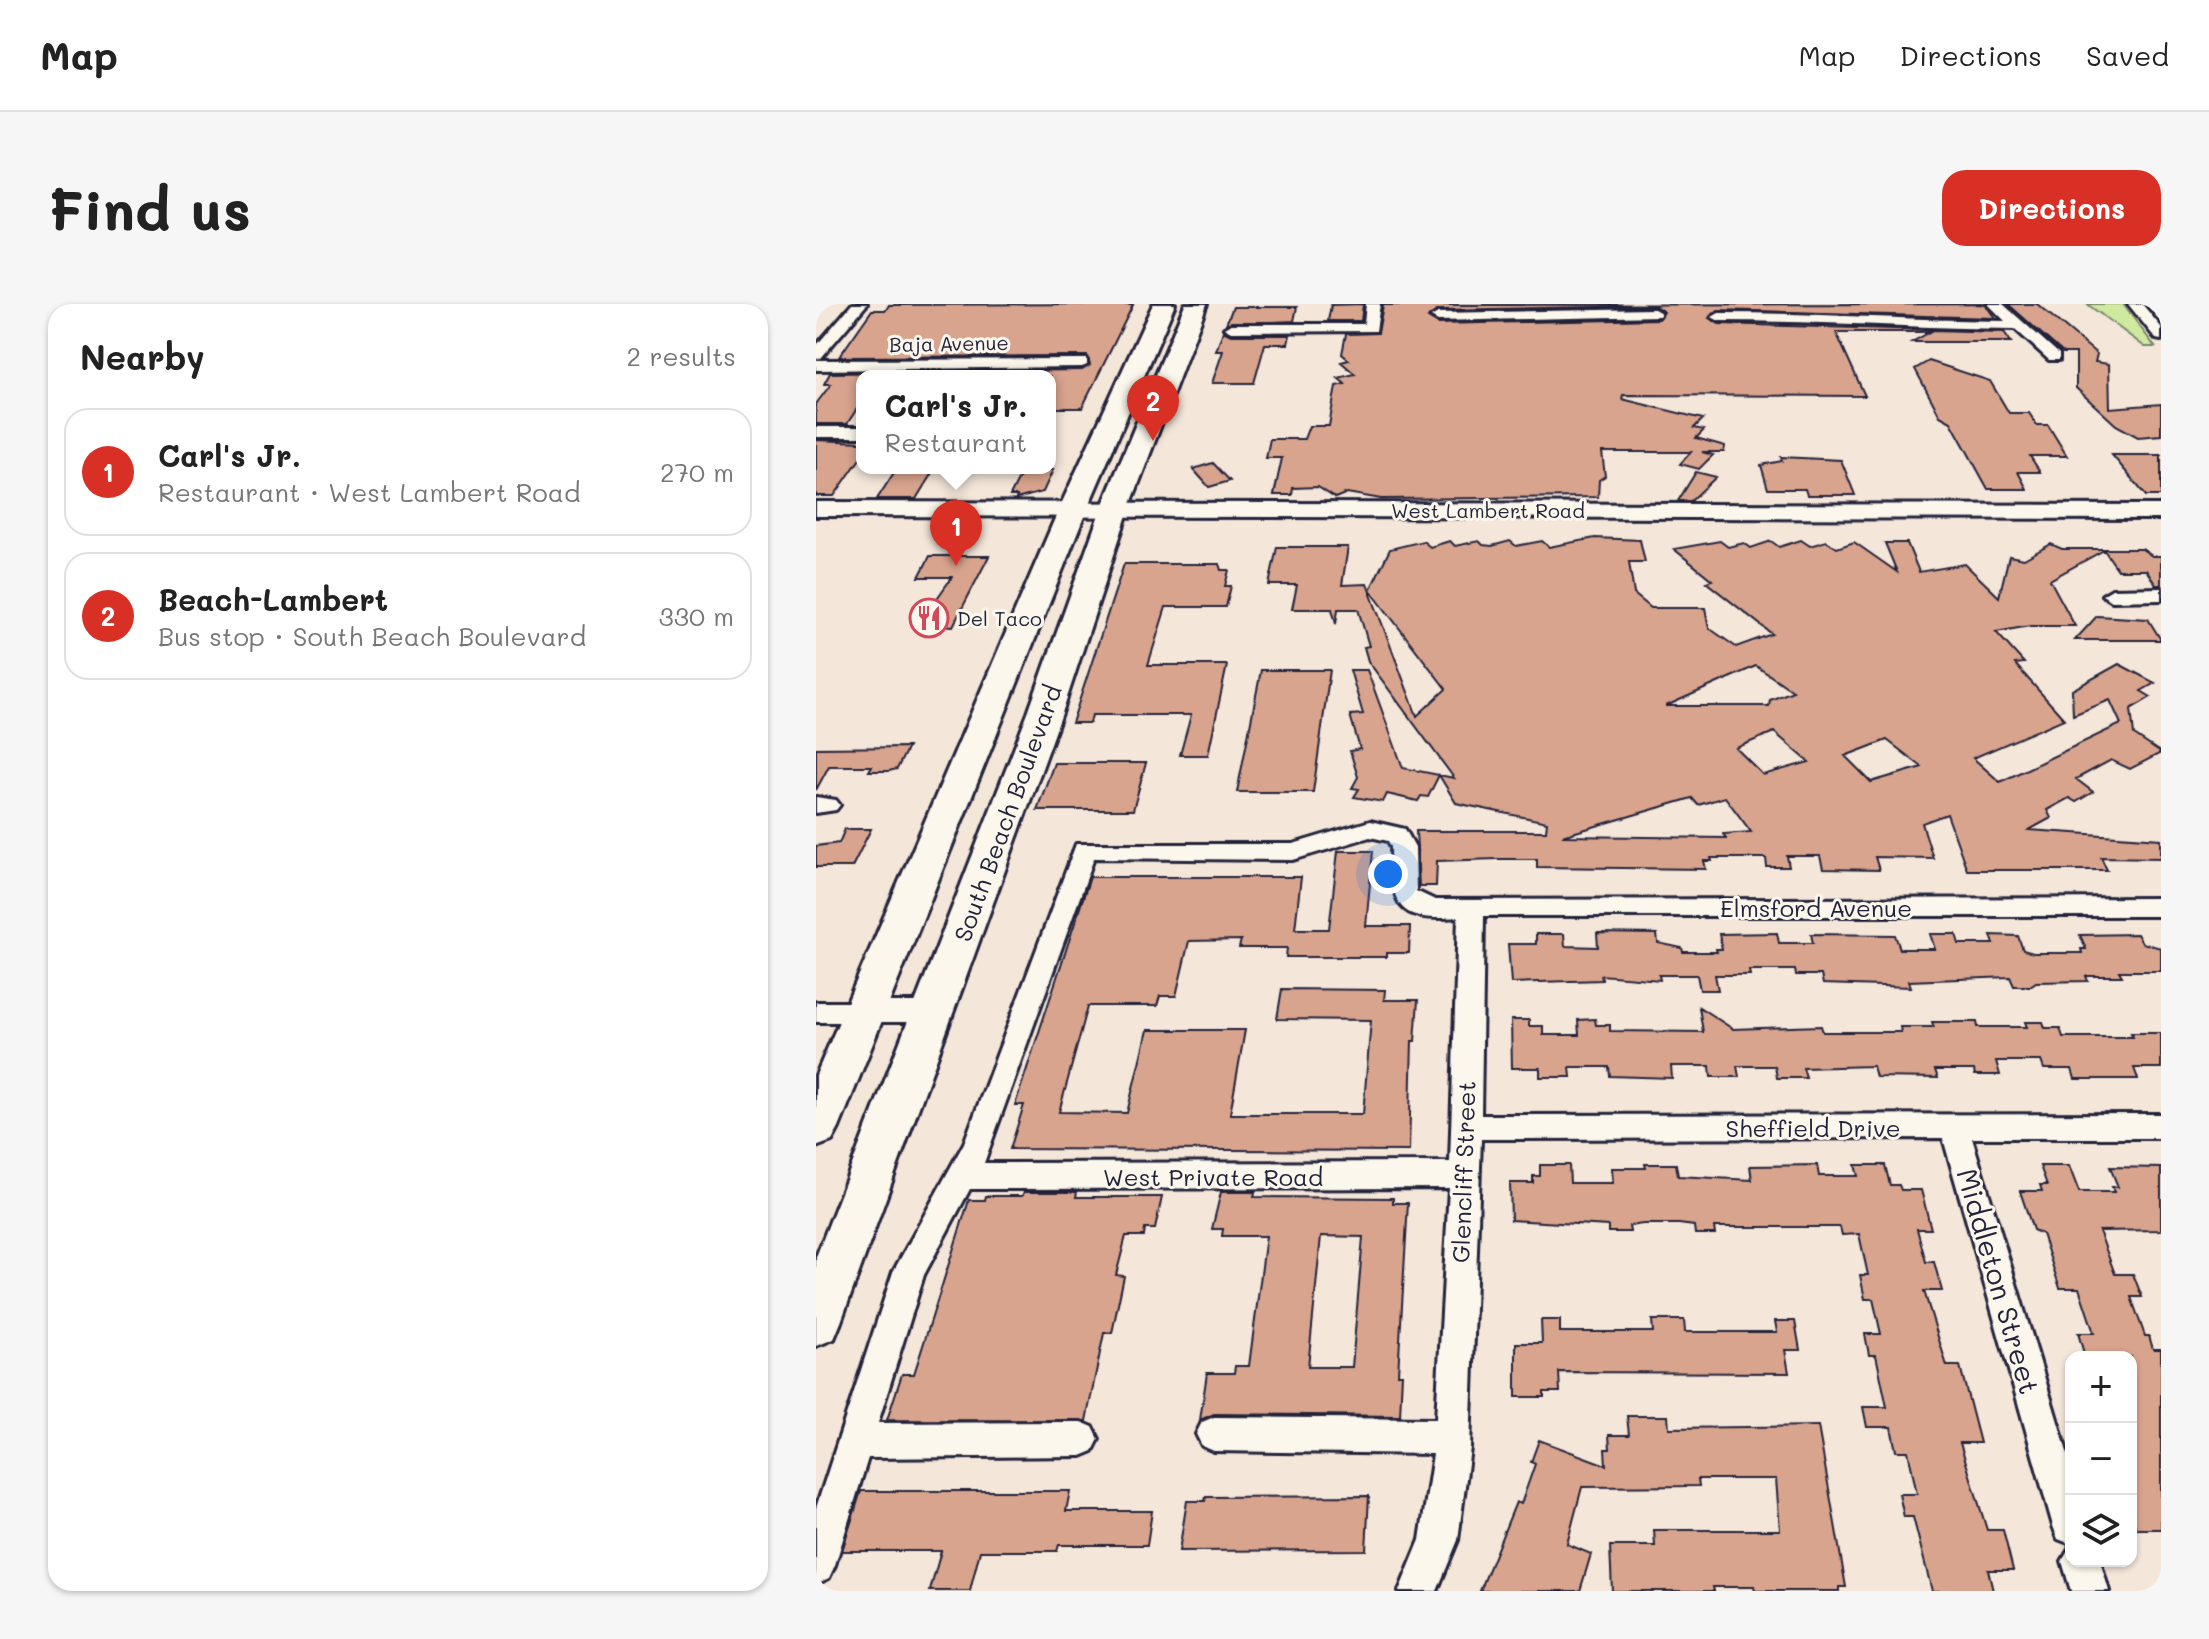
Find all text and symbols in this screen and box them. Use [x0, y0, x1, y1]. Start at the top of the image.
text: Map [40, 30, 118, 80]
text: Map [1799, 37, 1856, 73]
text: Directions [1900, 37, 2042, 73]
text: Saved [2086, 37, 2169, 73]
button: Directions [1942, 170, 2161, 246]
text: Find us [48, 172, 251, 245]
street label: Baja Avenue [889, 329, 1009, 357]
text: Nearby [80, 334, 205, 379]
text: 2 results [627, 339, 736, 373]
popup [856, 370, 1056, 474]
pin: 2 [1127, 375, 1179, 441]
text: Carl's Jr. [885, 385, 1027, 425]
text: Restaurant [885, 425, 1027, 459]
text: Carl's Jr. [158, 435, 301, 475]
text: 1 [102, 455, 114, 489]
text: 270 m [660, 455, 734, 489]
text: Restaurant · West Lambert Road [158, 475, 580, 509]
street label: West Lambert Road [1391, 497, 1585, 523]
pin: 1 [930, 500, 982, 566]
text: Beach-Lambert [158, 579, 388, 619]
restaurant icon: Del Taco [908, 597, 950, 639]
text: 2 [101, 599, 115, 633]
text: 330 m [658, 599, 734, 633]
place label: Del Taco [957, 605, 1042, 631]
text: Bus stop · South Beach Boulevard [158, 619, 586, 653]
street label: South Beach Boulevard [946, 680, 1068, 946]
your location [1368, 854, 1408, 894]
street label: Elmsford Avenue [1720, 892, 1912, 923]
street label: Glencliff Street [1444, 1080, 1482, 1264]
street label: Sheffield Drive [1725, 1112, 1901, 1143]
street label: West Private Road [1103, 1161, 1323, 1192]
street label: Middleton Street [1950, 1164, 2048, 1398]
map controls [2065, 1351, 2137, 1567]
button: + [2065, 1351, 2137, 1423]
button: − [2065, 1423, 2137, 1495]
button: layers [2065, 1495, 2137, 1567]

